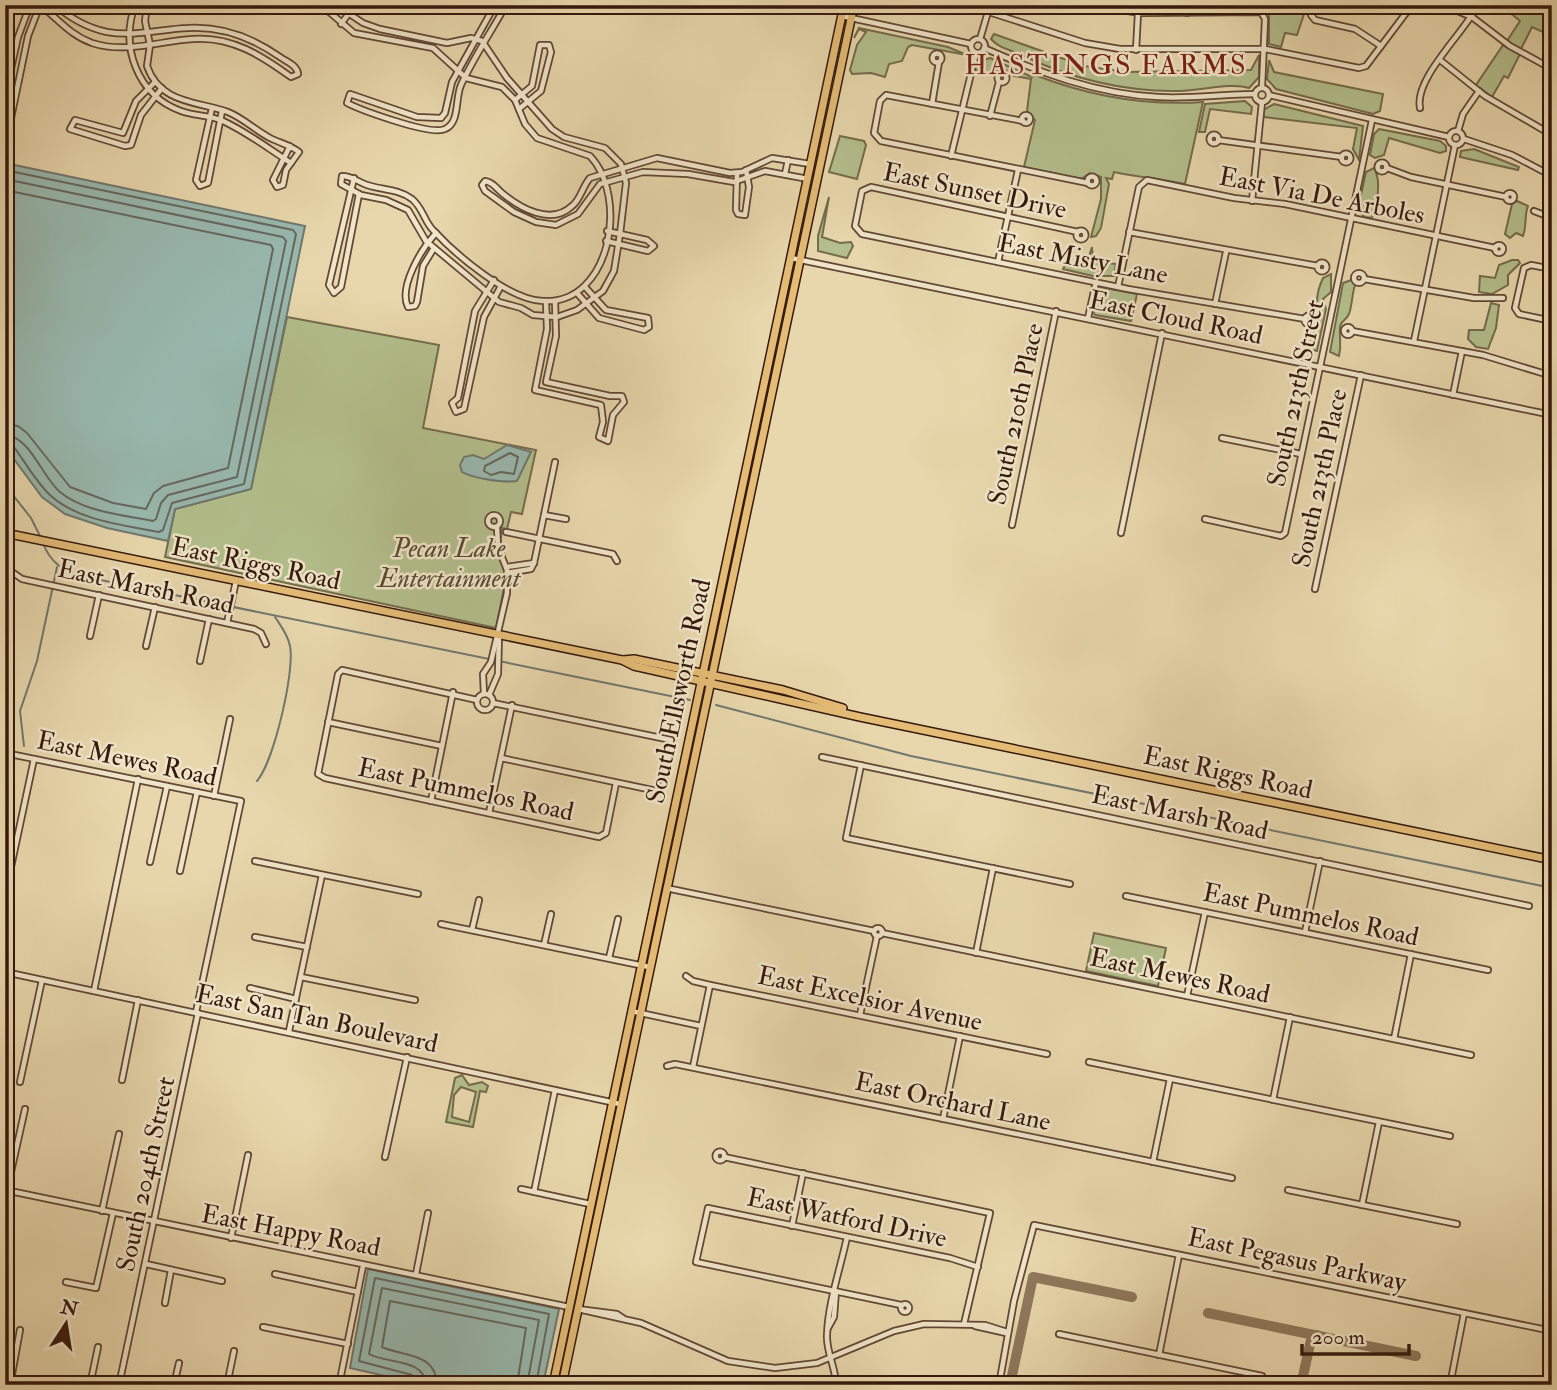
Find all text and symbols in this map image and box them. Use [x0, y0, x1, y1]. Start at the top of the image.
district label: HASTINGS FARMS [964, 48, 1248, 83]
street label: East Sunset Drive [880, 156, 1070, 226]
street label: East Via De Arboles [1216, 160, 1427, 232]
street label: East Misty Lane [995, 227, 1171, 291]
street label: East Cloud Road [1086, 284, 1266, 352]
street label: South 213th Street [1261, 297, 1331, 490]
street label: South 210th Place [981, 320, 1051, 508]
street label: South 213th Place [1285, 386, 1355, 570]
street label: East Riggs Road [168, 530, 343, 598]
park label: Pecan Lake Entertainment [376, 533, 522, 595]
street label: East Marsh Road [54, 553, 237, 621]
street label: South Ellsworth Road [640, 576, 718, 806]
street label: East Mewes Road [34, 724, 220, 794]
street label: East Riggs Road [1140, 739, 1315, 807]
street label: East Pummelos Road [355, 751, 577, 829]
street label: East Marsh Road [1088, 779, 1271, 847]
street label: East Pummelos Road [1200, 876, 1422, 954]
street label: East Mewes Road [1087, 941, 1273, 1011]
street label: East Excelsior Avenue [755, 960, 985, 1038]
street label: East San Tan Boulevard [193, 978, 441, 1060]
street label: East Orchard Lane [852, 1066, 1054, 1138]
street label: South 204th Street [110, 1074, 182, 1275]
street label: East Watford Drive [744, 1181, 950, 1255]
street label: East Happy Road [198, 1198, 383, 1265]
street label: East Pegasus Parkway [1185, 1221, 1410, 1299]
north arrow [32, 1288, 102, 1358]
text: N [58, 1295, 81, 1322]
scale bar [1302, 1313, 1408, 1357]
text: 200 m [1312, 1324, 1365, 1351]

